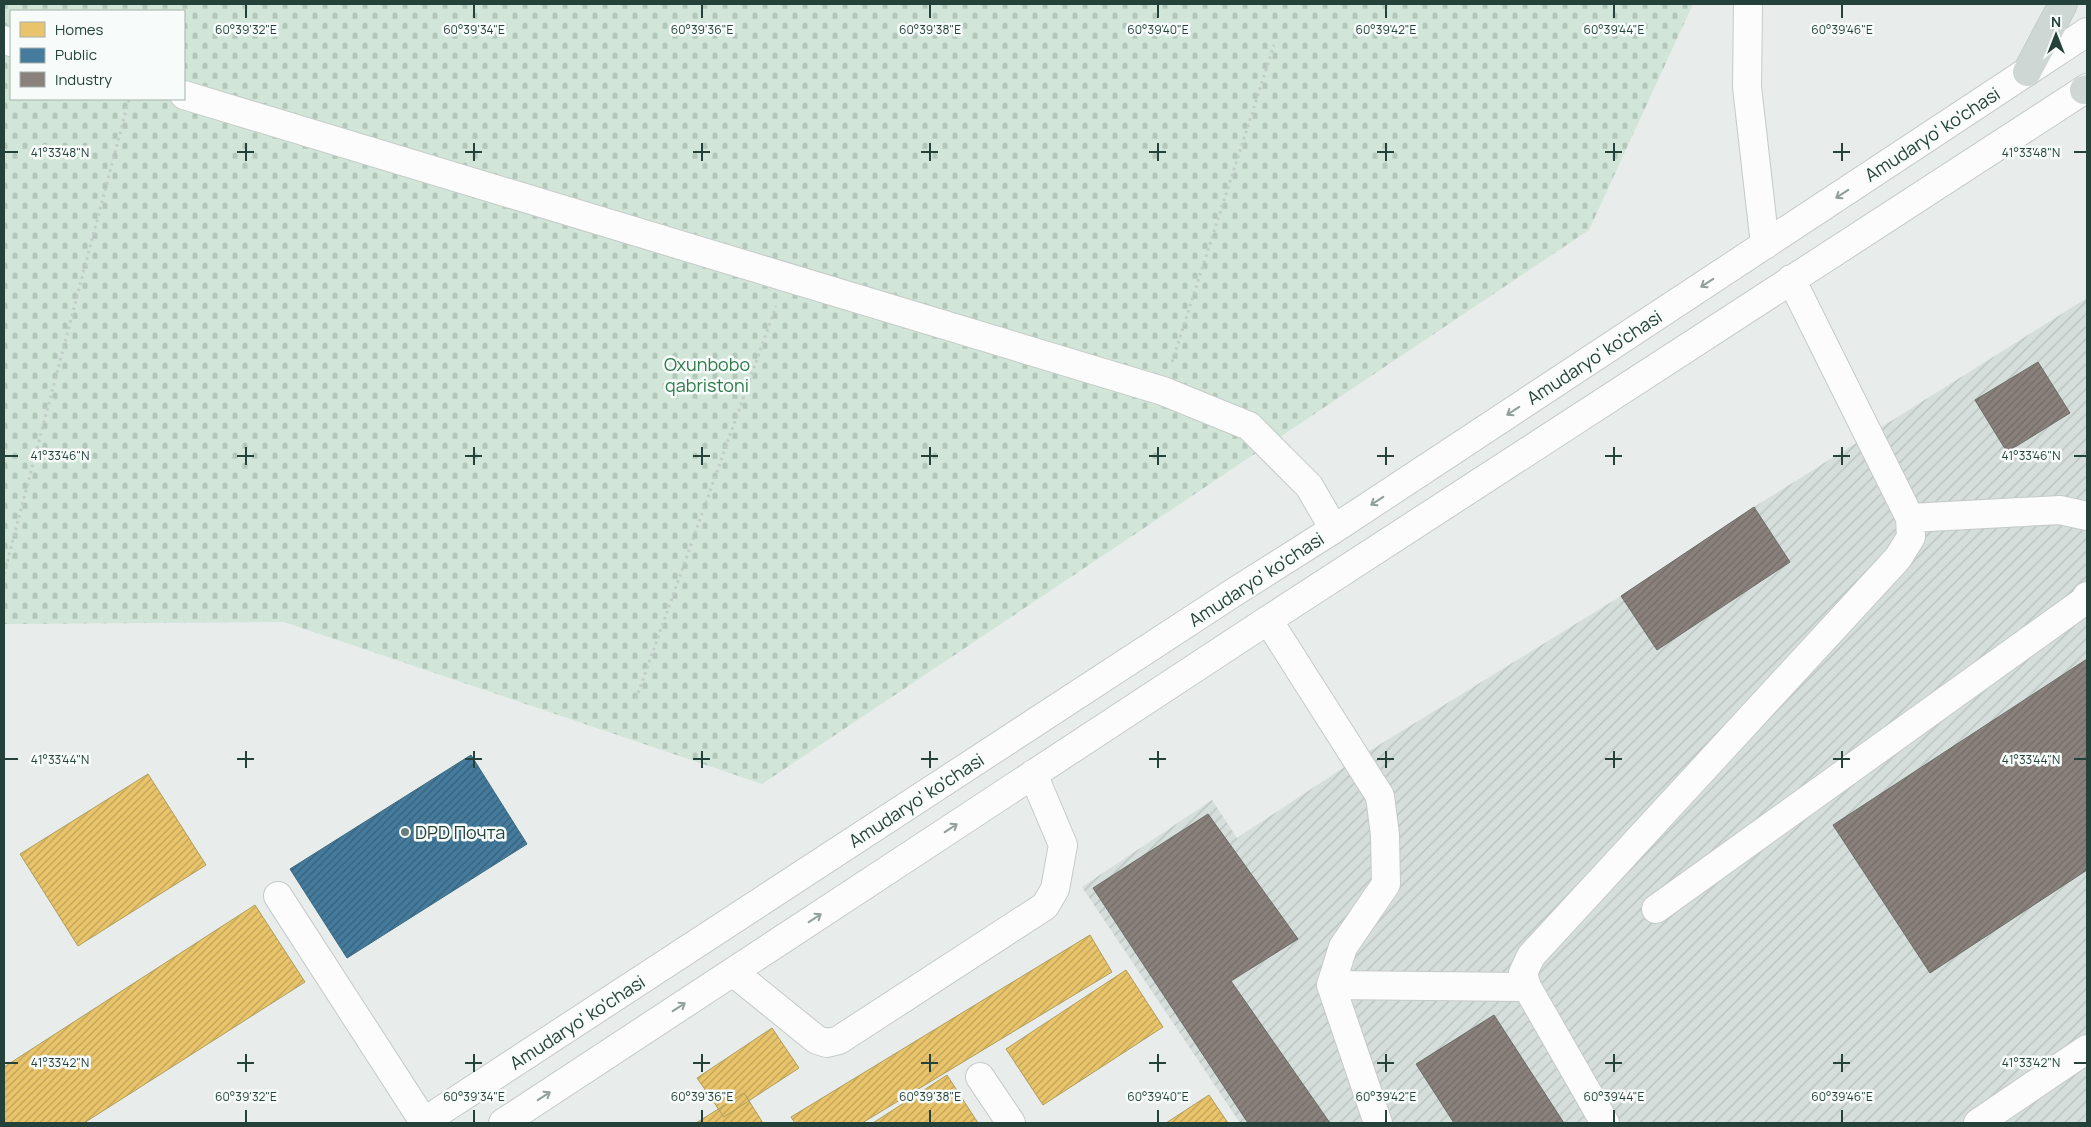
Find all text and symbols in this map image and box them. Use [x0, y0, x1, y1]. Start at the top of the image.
legend [10, 10, 185, 100]
north arrow [2031, 10, 2081, 60]
text: N [2051, 12, 2061, 31]
text: Homes [55, 19, 104, 40]
text: 60°39'32"E [215, 21, 277, 38]
text: 60°39'34"E [443, 21, 505, 38]
text: 60°39'36"E [671, 21, 733, 38]
text: 60°39'38"E [899, 21, 961, 38]
text: 60°39'40"E [1127, 21, 1189, 38]
text: 60°39'42"E [1356, 21, 1417, 38]
text: 60°39'44"E [1584, 21, 1645, 38]
text: 60°39'46"E [1811, 21, 1873, 38]
text: Public [55, 44, 97, 65]
text: Industry [55, 69, 112, 90]
street label: Amudaryo' ko'chasi [1860, 81, 2004, 187]
text: 41°33'48"N [31, 144, 89, 161]
text: 41°33'48"N [2002, 144, 2060, 161]
one-way arrow [1835, 188, 1849, 199]
one-way arrow [1700, 278, 1714, 288]
street label: Amudaryo' ko'chasi [1522, 304, 1666, 410]
park label: Oxunbobo qabristoni [664, 352, 750, 397]
one-way arrow [1506, 406, 1520, 416]
text: 41°33'46"N [31, 447, 90, 464]
text: 41°33'46"N [2002, 447, 2061, 464]
one-way arrow [1370, 495, 1384, 506]
street label: Amudaryo' ko'chasi [1184, 526, 1328, 632]
street label: Amudaryo' ko'chasi [844, 747, 988, 853]
text: 41°33'44"N [31, 751, 89, 768]
text: 41°33'44"N [2002, 751, 2060, 768]
place label: DPD Почта [415, 820, 505, 844]
one-way arrow [944, 823, 958, 834]
marker: DPD Почта [399, 826, 411, 838]
one-way arrow [808, 913, 822, 923]
street label: Amudaryo' ko'chasi [505, 969, 649, 1075]
one-way arrow [672, 1002, 686, 1012]
text: 41°33'42"N [31, 1054, 89, 1071]
text: 41°33'42"N [2002, 1054, 2060, 1071]
text: 60°39'32"E [215, 1088, 277, 1105]
text: 60°39'34"E [443, 1088, 505, 1105]
text: 60°39'36"E [671, 1088, 733, 1105]
text: 60°39'38"E [899, 1088, 961, 1105]
text: 60°39'40"E [1127, 1088, 1189, 1105]
text: 60°39'42"E [1356, 1088, 1417, 1105]
text: 60°39'44"E [1584, 1088, 1645, 1105]
text: 60°39'46"E [1811, 1088, 1873, 1105]
one-way arrow [536, 1091, 550, 1101]

